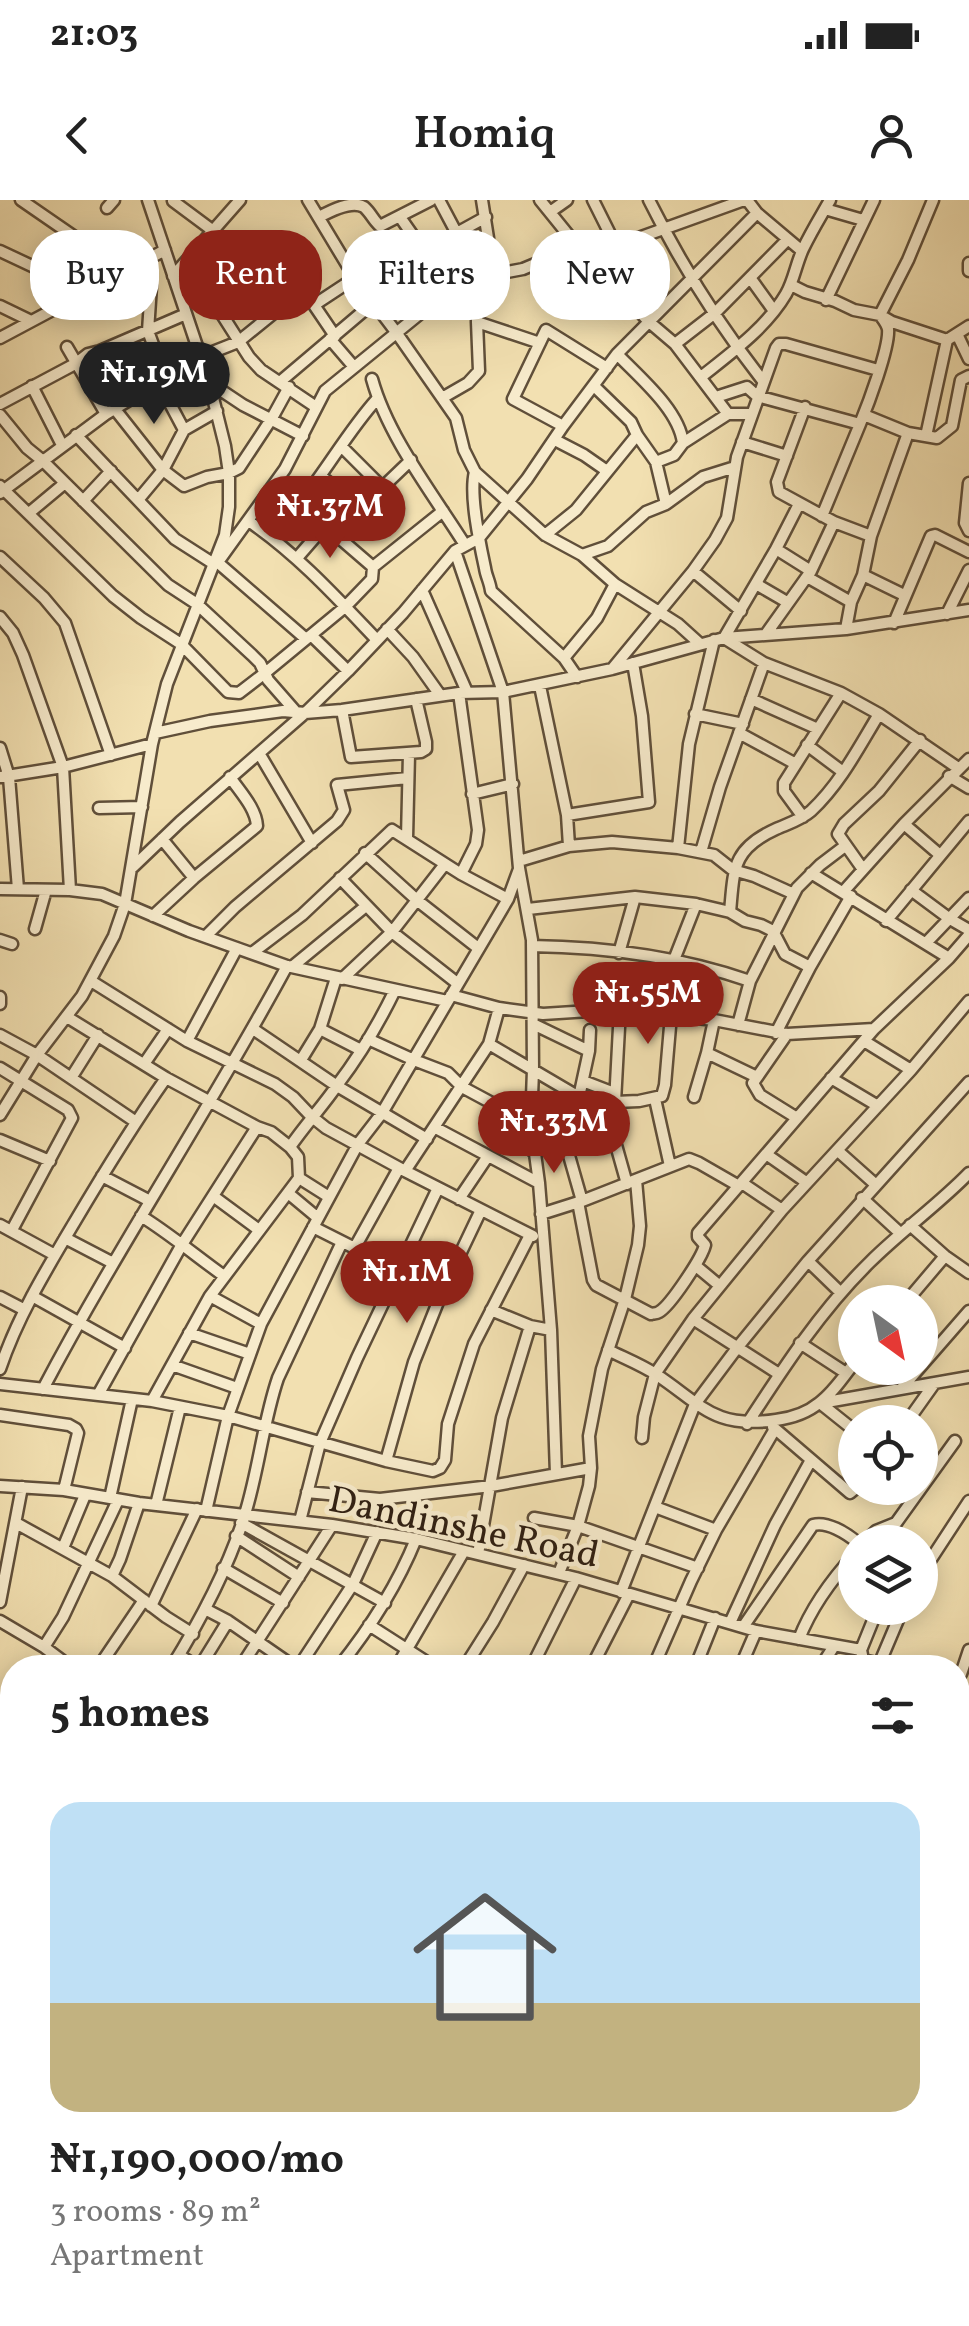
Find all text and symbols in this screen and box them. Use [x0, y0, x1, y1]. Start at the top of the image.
text: 21:03 [50, 9, 138, 62]
text: Homiq [413, 104, 556, 167]
icon: back [50, 108, 105, 163]
icon: person [864, 108, 919, 163]
chip: Buy [30, 230, 159, 320]
chip: Rent [179, 230, 322, 320]
chip: Filters [342, 230, 510, 320]
chip: New [530, 230, 670, 320]
pin: ₦1.19M [73, 342, 235, 427]
text: ₦1.19M [101, 352, 207, 396]
pin: ₦1.37M [249, 476, 411, 561]
text: ₦1.37M [276, 486, 384, 530]
pin: ₦1.55M [567, 962, 729, 1047]
text: ₦1.55M [595, 972, 701, 1016]
pin: ₦1.33M [473, 1091, 635, 1176]
text: ₦1.33M [500, 1101, 608, 1145]
pin: ₦1.1M [337, 1241, 477, 1326]
text: ₦1.1M [363, 1251, 451, 1295]
north arrow [838, 1285, 938, 1385]
map controls [838, 1285, 938, 1625]
button: locate [838, 1405, 938, 1505]
street label: Dandinshe Road [323, 1475, 603, 1584]
button: layers [838, 1525, 938, 1625]
text: 5 homes [50, 1686, 210, 1745]
icon: filters [865, 1688, 920, 1743]
icon: home [395, 1867, 575, 2047]
text: ₦1,190,000/mo [50, 2132, 344, 2191]
text: 3 rooms · 89 m² [50, 2191, 261, 2235]
text: Apartment [50, 2235, 204, 2279]

